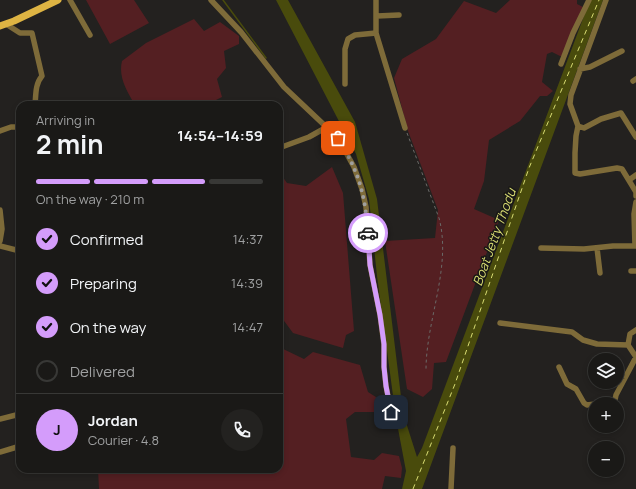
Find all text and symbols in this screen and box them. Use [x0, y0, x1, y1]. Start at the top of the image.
text: Arriving in [36, 111, 95, 129]
pin [321, 121, 355, 155]
text: 14:54–14:59 [177, 125, 263, 146]
text: 2 min [36, 126, 104, 162]
icon: bag [327, 127, 349, 149]
water label: Boat Jetty Thodu [468, 185, 520, 288]
text: On the way · 210 m [36, 190, 144, 208]
courier [348, 213, 388, 253]
icon: car [357, 222, 379, 244]
icon: check [36, 228, 58, 250]
text: Confirmed [70, 229, 143, 250]
text: 14:37 [233, 230, 263, 248]
icon: check [36, 272, 58, 294]
text: Preparing [70, 273, 137, 294]
text: 14:39 [231, 274, 263, 292]
icon: check [36, 316, 58, 338]
text: On the way [70, 317, 146, 338]
text: 14:47 [232, 318, 263, 336]
map controls [588, 353, 624, 477]
button: layers [588, 353, 624, 389]
text: Delivered [70, 361, 135, 382]
pin [374, 395, 408, 429]
button: + [588, 397, 624, 433]
icon: home [380, 401, 402, 423]
button: phone [221, 409, 263, 451]
text: Jordan [88, 410, 138, 431]
text: J [53, 419, 61, 440]
text: Courier · 4.8 [88, 431, 159, 449]
button: − [588, 441, 624, 477]

